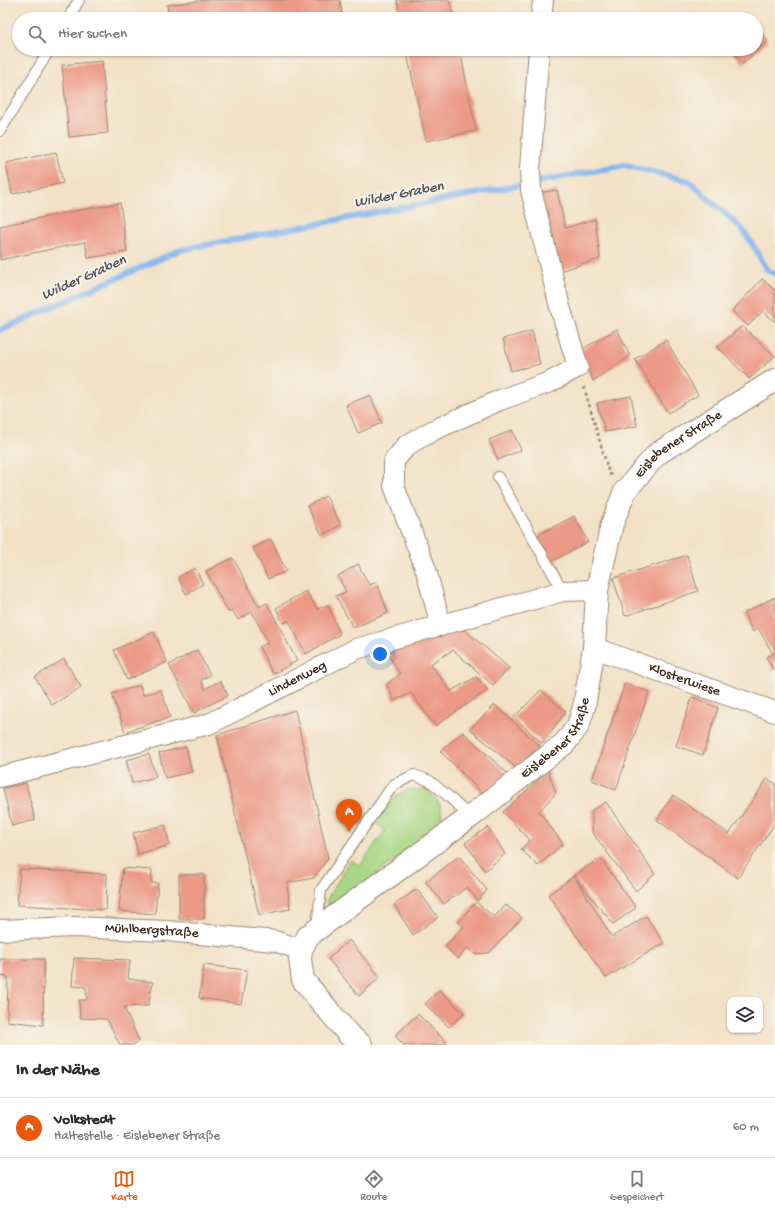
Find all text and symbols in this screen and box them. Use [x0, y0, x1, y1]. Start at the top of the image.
search box [12, 12, 763, 56]
icon: search [26, 23, 48, 45]
text: Hier suchen [58, 25, 127, 43]
water label: Wilder Graben [353, 177, 446, 212]
water label: Wilder Graben [39, 251, 130, 305]
street label: Eislebener Straße [631, 406, 726, 482]
your location [370, 644, 390, 664]
street label: Lindenweg [266, 657, 329, 701]
street label: Klosterwiese [646, 660, 723, 701]
street label: Eislebener Straße [517, 696, 594, 783]
pin: A [336, 799, 362, 832]
street label: Mühlbergstraße [105, 920, 200, 943]
map controls [727, 997, 763, 1033]
button: layers [727, 997, 763, 1033]
text: In der Nähe [16, 1061, 99, 1081]
text: Volkstedt [54, 1111, 114, 1129]
text: A [25, 1120, 33, 1135]
text: 60 m [733, 1120, 759, 1135]
text: Haltestelle · Eislebener Straße [54, 1129, 220, 1144]
tab: Karte [111, 1168, 138, 1204]
tab: Route [360, 1168, 387, 1204]
tab: Gespeichert [610, 1168, 664, 1204]

